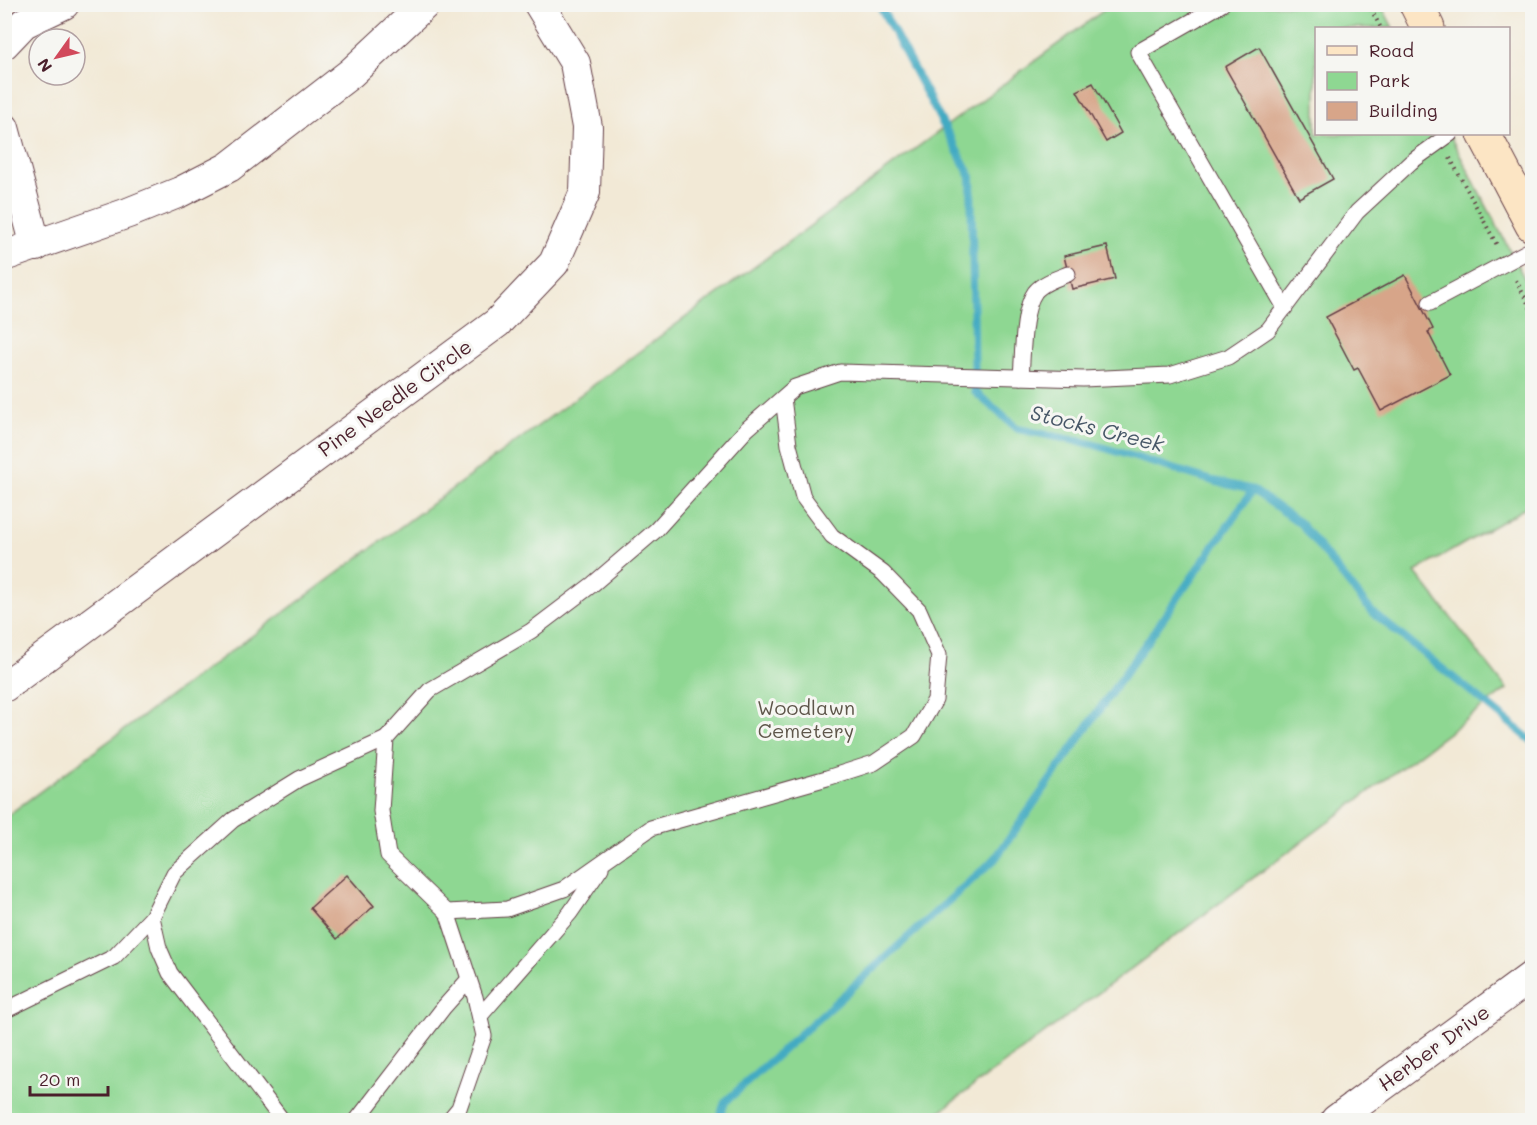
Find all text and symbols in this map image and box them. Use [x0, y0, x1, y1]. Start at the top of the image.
north arrow [27, 27, 87, 87]
legend [1315, 27, 1510, 135]
text: Road [1369, 38, 1414, 62]
text: N [32, 55, 56, 77]
text: Park [1369, 68, 1410, 92]
text: Building [1369, 98, 1437, 122]
street label: Pine Needle Circle [312, 333, 476, 462]
water label: Stocks Creek [1028, 398, 1168, 457]
park label: Woodlawn Cemetery [757, 694, 855, 743]
street label: Herber Drive [1373, 998, 1494, 1096]
scale bar [30, 1059, 108, 1097]
text: 20 m [39, 1067, 80, 1091]

